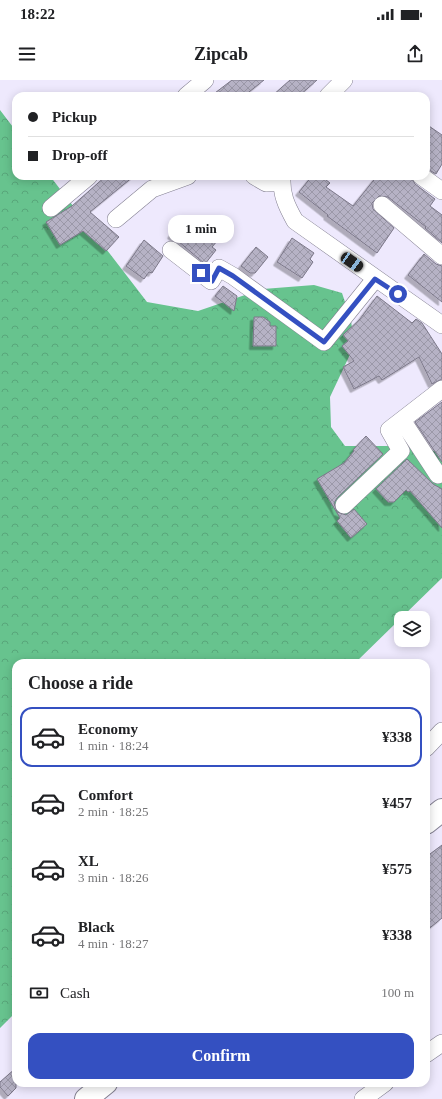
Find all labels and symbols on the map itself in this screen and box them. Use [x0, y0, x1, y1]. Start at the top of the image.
callout: 1 min [168, 215, 234, 243]
car [339, 250, 365, 274]
route end [192, 264, 210, 282]
route start [389, 285, 407, 303]

